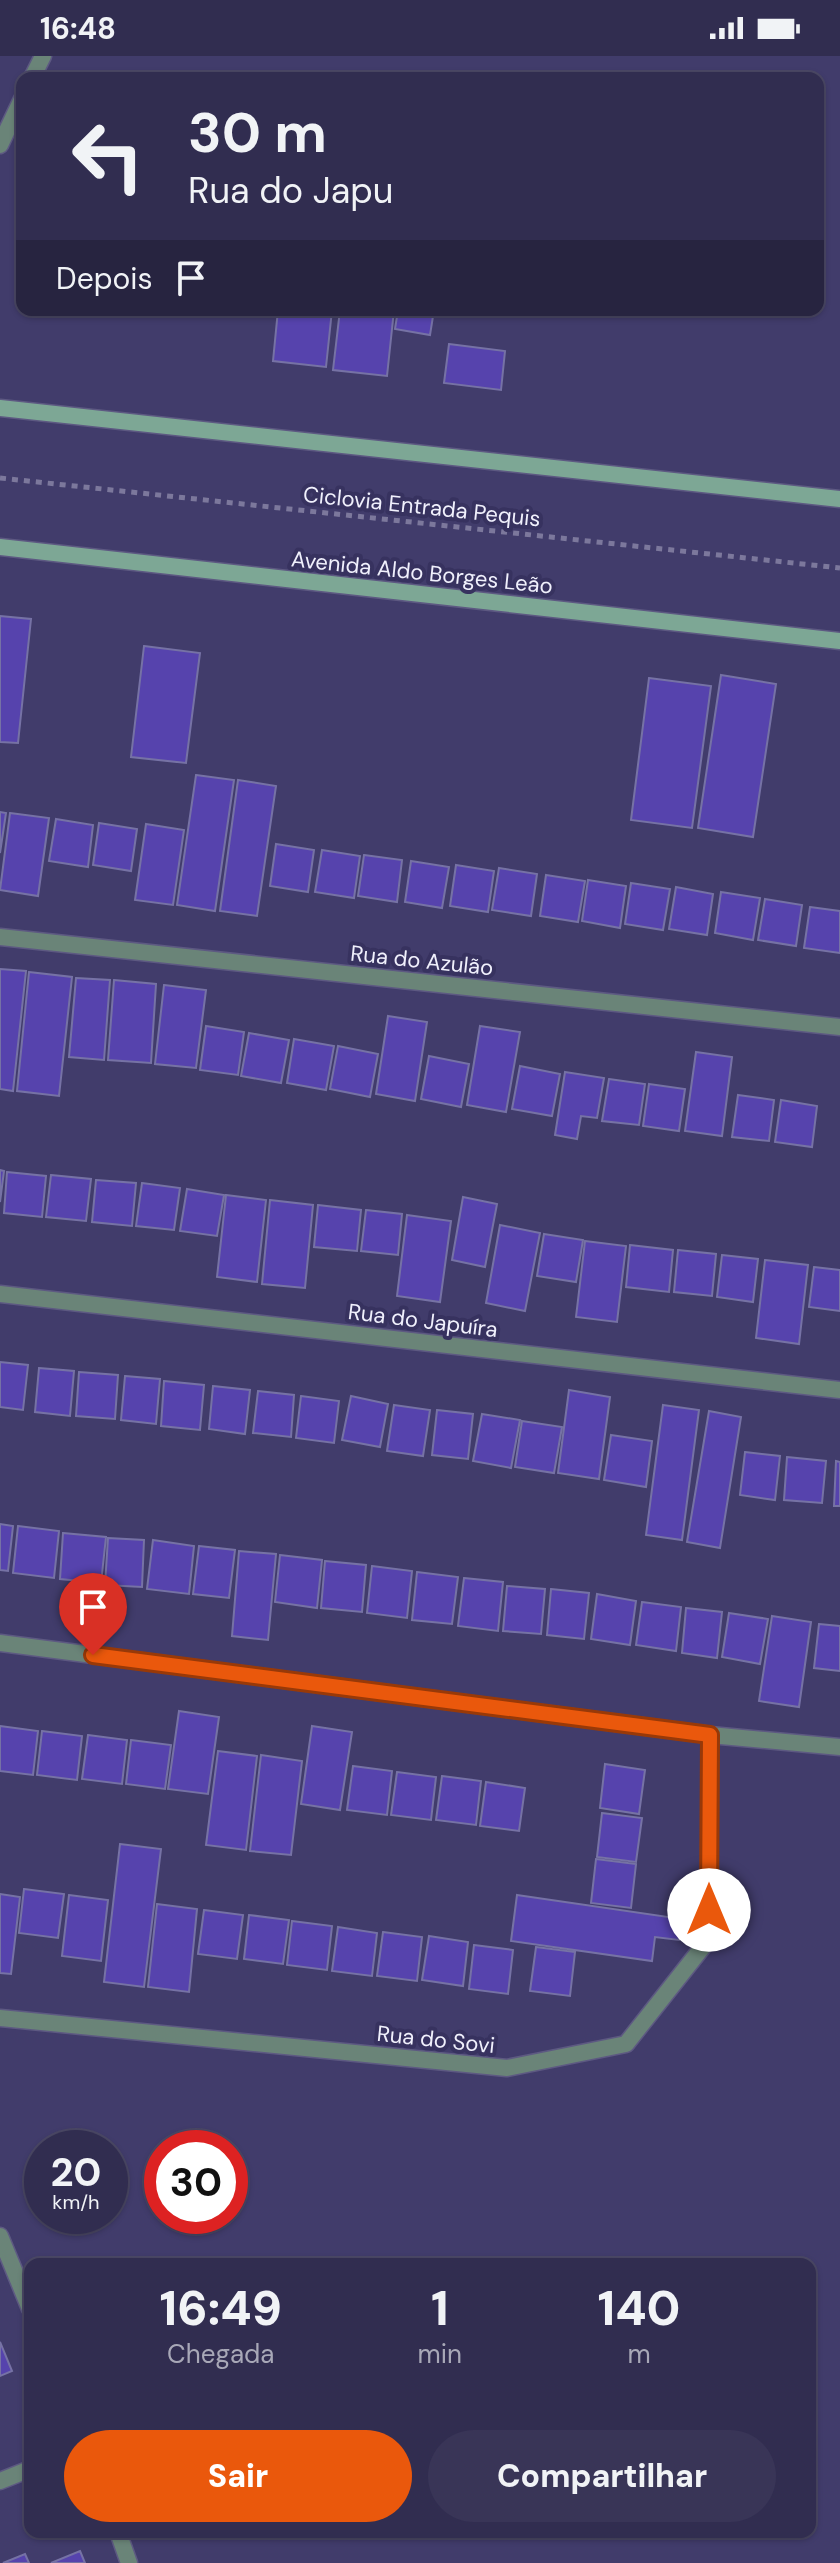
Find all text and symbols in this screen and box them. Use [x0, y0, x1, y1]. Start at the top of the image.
text: 16:48 [40, 9, 116, 48]
text: 30 m [188, 96, 327, 169]
icon: left [56, 104, 160, 208]
text: Rua do Japu [188, 167, 393, 214]
icon: arrive [169, 256, 213, 300]
text: Depois [56, 259, 153, 298]
street label: Ciclovia Entrada Pequis [302, 480, 542, 533]
street label: Avenida Aldo Borges Leão [290, 544, 554, 601]
street label: Rua do Azulão [349, 939, 495, 982]
street label: Rua do Japuíra [346, 1297, 499, 1344]
pin [59, 1573, 127, 1655]
icon: arrive [71, 1585, 115, 1629]
position arrow [667, 1868, 751, 1952]
street label: Rua do Sovi [376, 2019, 496, 2060]
speed limit sign: 30 [144, 2130, 248, 2234]
text: 20 [50, 2146, 102, 2198]
text: km/h [52, 2189, 100, 2215]
text: 16:49 [160, 2277, 282, 2340]
text: 1 [431, 2277, 449, 2340]
text: 140 [597, 2277, 680, 2340]
text: Chegada [167, 2337, 274, 2371]
text: min [418, 2337, 462, 2371]
text: m [627, 2337, 651, 2371]
button: Sair [64, 2430, 412, 2522]
button: Compartilhar [428, 2430, 776, 2522]

